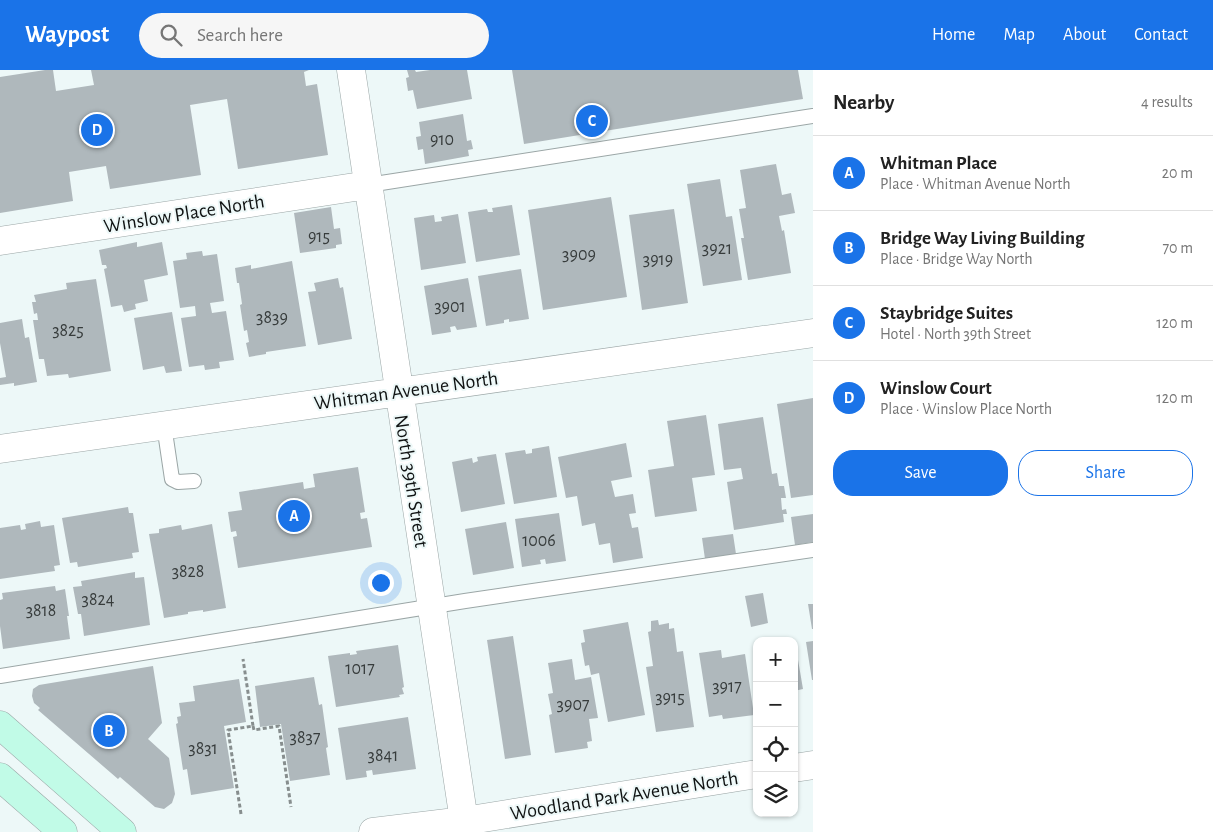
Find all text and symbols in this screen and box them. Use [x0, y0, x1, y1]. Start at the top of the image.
search box [139, 13, 489, 58]
icon: search [157, 21, 185, 49]
text: Waypost [25, 23, 109, 47]
text: Search here [197, 26, 283, 45]
text: Home [932, 26, 975, 44]
text: Map [1003, 26, 1035, 44]
text: About [1063, 26, 1106, 44]
text: Contact [1134, 26, 1188, 44]
text: Nearby [833, 92, 894, 113]
text: 4 results [1141, 94, 1193, 110]
pin: C [576, 102, 608, 140]
pin: D [81, 111, 113, 149]
house number: 910 [430, 131, 454, 149]
text: Whitman Place [880, 154, 997, 173]
text: A [844, 165, 854, 181]
text: 20 m [1162, 165, 1193, 181]
text: Place · Whitman Avenue North [880, 176, 1071, 192]
street label: Winslow Place North [102, 191, 266, 237]
house number: 915 [308, 228, 330, 246]
text: Bridge Way Living Building [880, 229, 1085, 248]
house number: 3921 [702, 240, 732, 258]
text: B [844, 240, 854, 256]
text: 70 m [1162, 240, 1193, 256]
house number: 3909 [562, 246, 596, 264]
house number: 3919 [643, 251, 673, 269]
text: Place · Bridge Way North [880, 251, 1033, 267]
house number: 3901 [434, 298, 466, 316]
text: Staybridge Suites [880, 304, 1013, 323]
house number: 3839 [256, 309, 288, 327]
text: C [845, 315, 853, 331]
text: 120 m [1156, 315, 1193, 331]
house number: 3825 [52, 322, 84, 340]
text: Hotel · North 39th Street [880, 326, 1031, 342]
street label: Whitman Avenue North [313, 368, 499, 414]
text: Winslow Court [880, 379, 992, 398]
text: D [844, 390, 854, 406]
text: 120 m [1156, 390, 1193, 406]
text: Place · Winslow Place North [880, 401, 1052, 417]
street label: North 39th Street [391, 413, 431, 550]
button: Save [833, 450, 1008, 496]
button: Share [1018, 450, 1193, 496]
pin: A [278, 497, 310, 535]
house number: 1006 [522, 532, 556, 550]
house number: 3828 [172, 563, 204, 581]
your location [368, 570, 394, 596]
house number: 3824 [82, 591, 115, 609]
house number: 3818 [26, 602, 56, 620]
map controls [753, 637, 798, 817]
button: + [753, 637, 798, 682]
house number: 1017 [345, 660, 375, 678]
house number: 3917 [712, 678, 742, 696]
button: − [753, 682, 798, 727]
house number: 3915 [655, 689, 685, 707]
house number: 3907 [557, 696, 589, 714]
pin: B [93, 712, 125, 750]
button: locate [753, 727, 798, 772]
house number: 3837 [290, 729, 320, 747]
house number: 3831 [188, 740, 218, 758]
house number: 3841 [368, 747, 398, 765]
street label: Woodland Park Avenue North [509, 768, 740, 824]
button: layers [753, 772, 798, 817]

